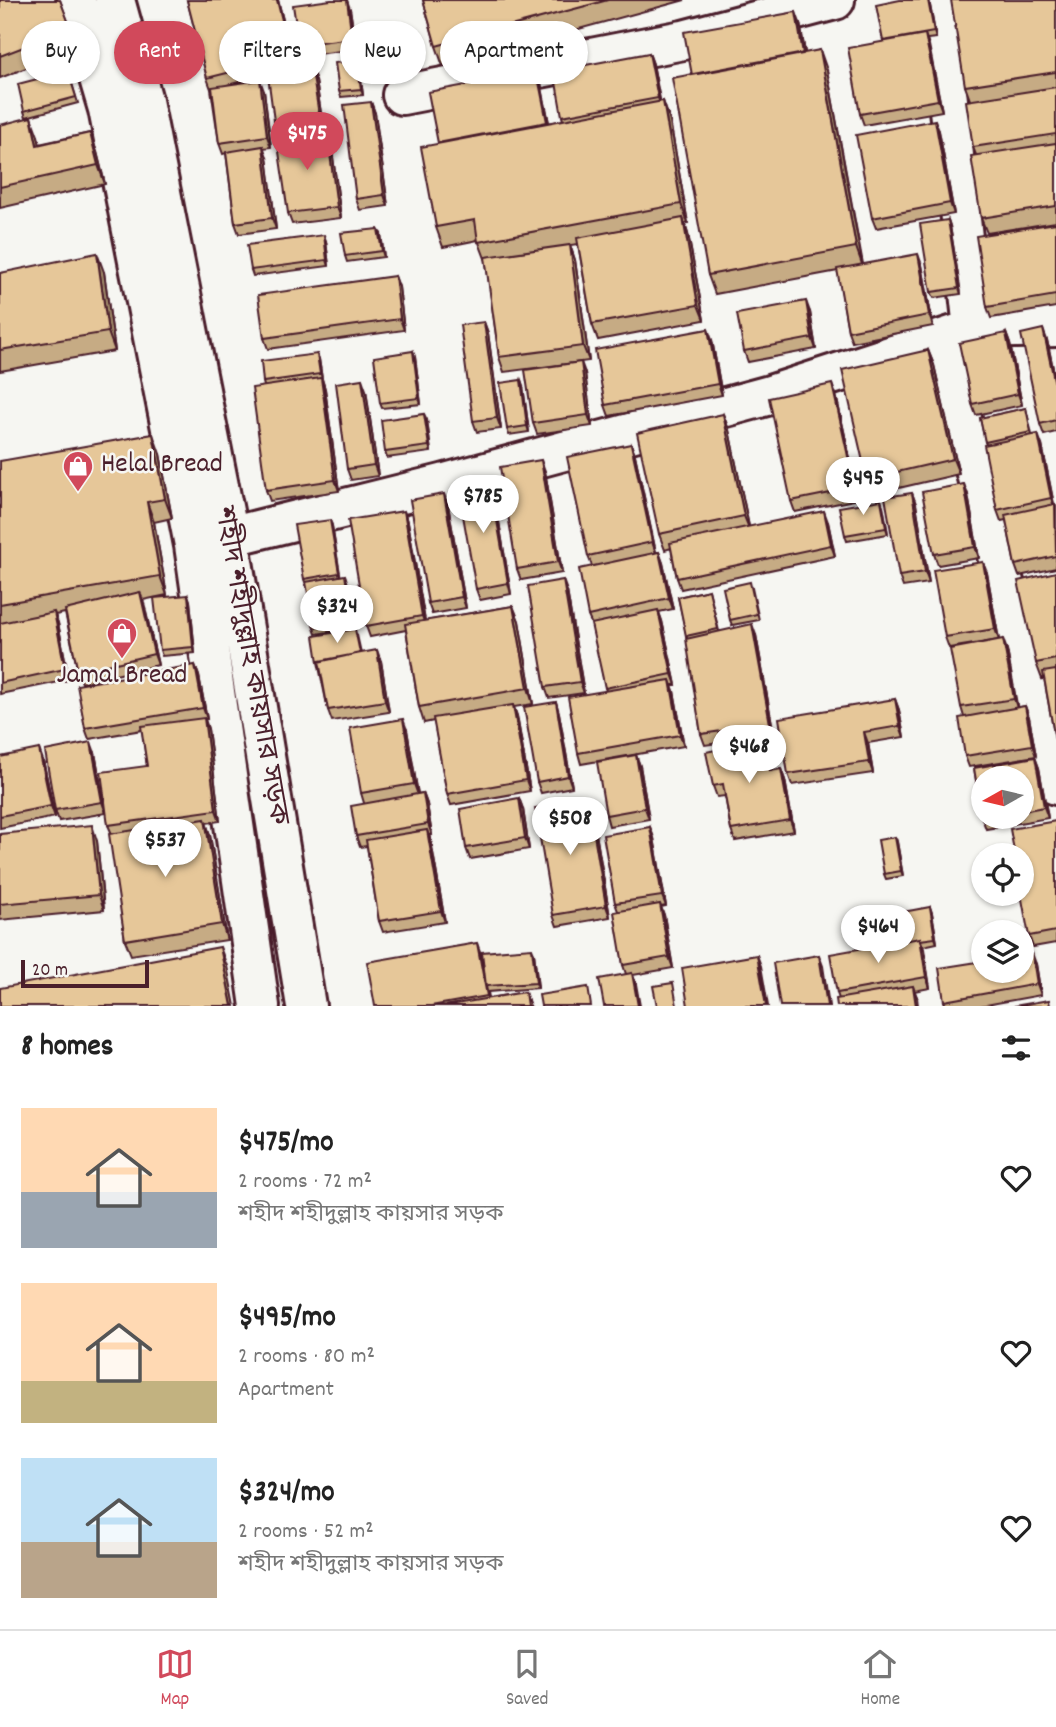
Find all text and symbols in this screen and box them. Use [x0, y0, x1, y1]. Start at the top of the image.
chip: Buy [21, 21, 100, 84]
chip: Rent [114, 21, 205, 84]
chip: Filters [219, 21, 326, 84]
chip: New [340, 21, 426, 84]
chip: Apartment [440, 21, 588, 84]
pin: $475 [266, 113, 348, 172]
text: $475 [287, 118, 327, 151]
place label: Helal Bread [101, 446, 223, 486]
shop icon: Helal Bread [61, 449, 95, 493]
pin: $495 [822, 458, 904, 517]
text: $495 [842, 463, 884, 496]
pin: $785 [442, 476, 524, 535]
text: $785 [463, 481, 503, 514]
street label: শহীদ শহীদুল্লাহ কায়সার সড়ক [201, 502, 298, 829]
pin: $324 [296, 586, 378, 645]
text: $324 [316, 591, 358, 624]
shop icon: Jamal Bread [105, 616, 139, 660]
place label: Jamal Bread [56, 657, 188, 697]
pin: $468 [708, 726, 790, 785]
text: $468 [728, 731, 770, 764]
north arrow [971, 766, 1034, 830]
map controls [971, 766, 1034, 983]
pin: $508 [529, 798, 611, 857]
text: $508 [548, 803, 592, 836]
pin: $537 [124, 820, 206, 879]
text: $537 [144, 825, 186, 858]
button: locate [971, 843, 1034, 906]
pin: $464 [837, 906, 919, 965]
text: $464 [857, 911, 899, 944]
button: layers [971, 920, 1034, 983]
scale bar [21, 957, 149, 989]
text: 20 m [32, 958, 68, 985]
text: 8 homes [21, 1027, 113, 1070]
icon: filters [997, 1029, 1035, 1067]
text: $475/mo [238, 1123, 334, 1166]
icon: home [77, 1136, 161, 1220]
icon: heart [997, 1159, 1035, 1197]
text: 2 rooms · 72 m² [238, 1166, 372, 1199]
text: শহীদ শহীদুল্লাহ কায়সার সড়ক [238, 1199, 504, 1232]
text: $495/mo [238, 1298, 336, 1341]
icon: home [77, 1311, 161, 1395]
icon: heart [997, 1334, 1035, 1372]
text: 2 rooms · 80 m² [238, 1341, 375, 1374]
text: Apartment [238, 1374, 334, 1407]
text: $324/mo [238, 1473, 335, 1516]
icon: home [77, 1486, 161, 1570]
icon: heart [997, 1509, 1035, 1547]
text: 2 rooms · 52 m² [238, 1516, 374, 1549]
text: শহীদ শহীদুল্লাহ কায়সার সড়ক [238, 1549, 504, 1582]
tab: Map [156, 1645, 194, 1714]
tab: Saved [506, 1645, 548, 1714]
tab: Home [860, 1645, 900, 1714]

